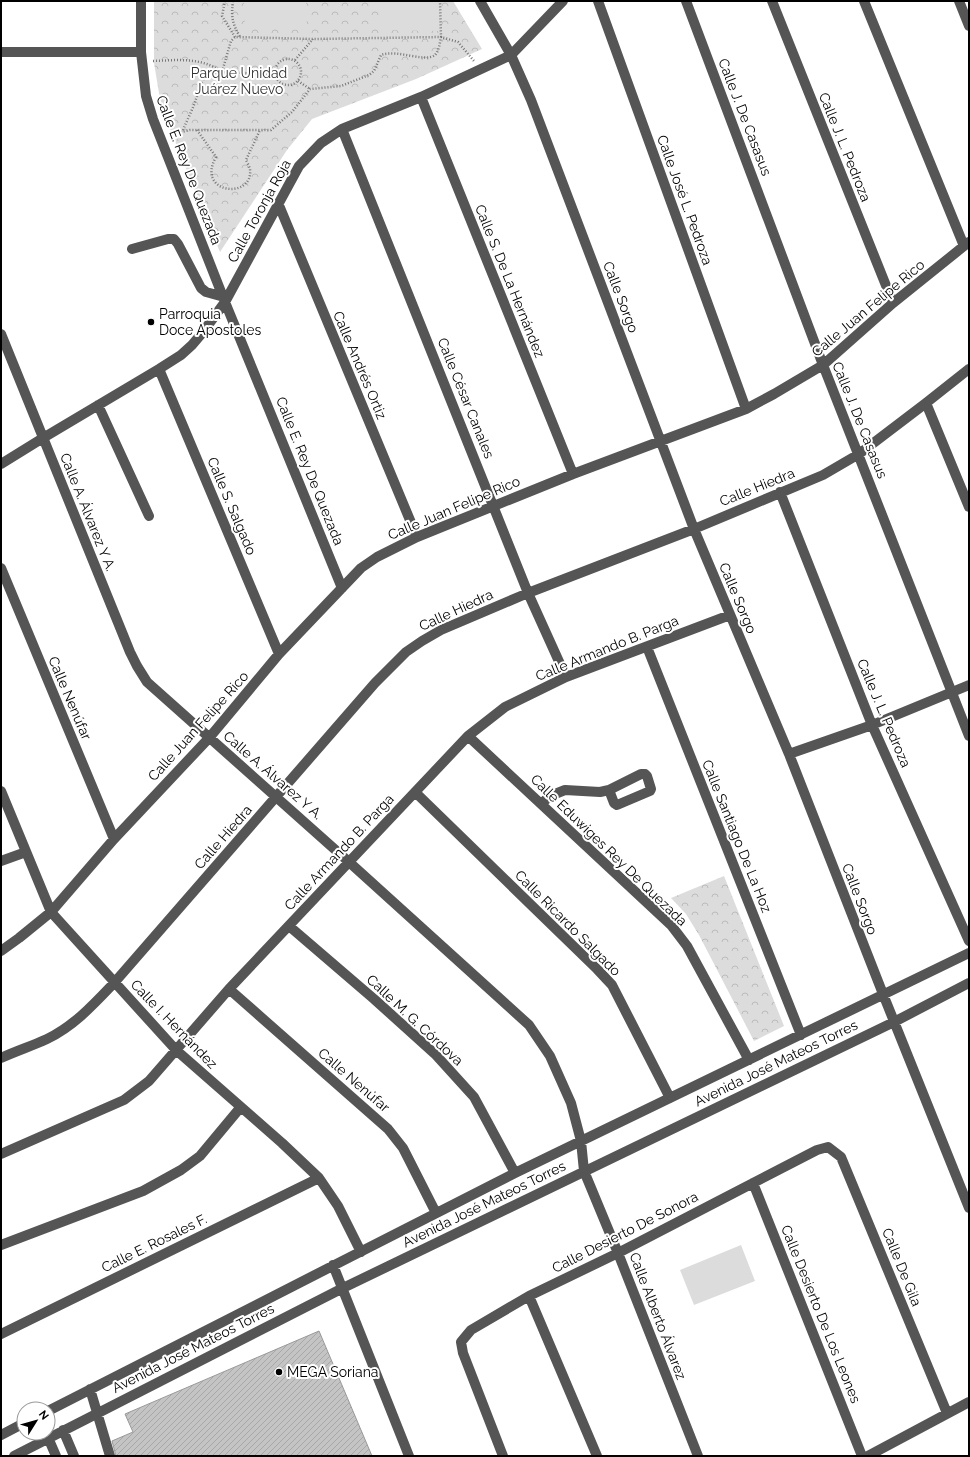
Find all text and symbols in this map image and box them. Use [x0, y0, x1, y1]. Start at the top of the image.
street label: Calle J. De Casasus [715, 56, 775, 178]
park label: Parque Unidad Juárez Nuevo [191, 65, 287, 97]
street label: Calle J. L. Pedroza [816, 90, 874, 204]
street label: Calle E. Rey De Quezada [153, 93, 225, 247]
street label: Calle José L. Pedroza [654, 133, 716, 267]
street label: Calle Toronja Roja [224, 157, 294, 265]
street label: Calle S. De La Hernández [472, 202, 548, 360]
street label: Calle Juan Felipe Rico [808, 256, 928, 360]
street label: Calle Sorgo [600, 259, 642, 335]
place label: Parroquia Doce Apostoles [159, 306, 261, 338]
street label: Calle Andrés Ortiz [330, 309, 390, 422]
marker: Parroquia Doce Apostoles [146, 317, 156, 327]
street label: Calle César Canales [434, 335, 498, 461]
street label: Calle J. De Casasus [829, 359, 891, 481]
street label: Calle E. Rey De Quezada [273, 394, 347, 548]
street label: Calle A. Álvarez Y A. [57, 450, 120, 573]
street label: Calle S. Salgado [204, 455, 260, 557]
street label: Calle Hiedra [717, 465, 797, 509]
street label: Calle Juan Felipe Rico [386, 473, 522, 543]
street label: Calle Sorgo [716, 560, 760, 636]
street label: Calle Hiedra [417, 586, 495, 634]
street label: Calle Armando B. Parga [533, 612, 681, 684]
street label: Calle Nenúfar [45, 654, 95, 742]
street label: Calle J. L. Pedroza [854, 656, 914, 770]
street label: Calle Juan Felipe Rico [145, 668, 251, 784]
street label: Calle A. Álvarez Y A. [220, 727, 326, 822]
street label: Calle Santiago De La Hoz [699, 757, 775, 915]
street label: Calle Eduwiges Rey De Quezada [528, 771, 690, 929]
street label: Calle Armando B. Parga [281, 791, 397, 913]
street label: Calle Hiedra [191, 802, 255, 872]
street label: Calle Sorgo [839, 861, 881, 937]
street label: Calle Ricardo Salgado [512, 867, 624, 979]
street label: Calle M. G. Córdova [364, 971, 466, 1069]
street label: Calle I. Hernández [127, 976, 221, 1072]
street label: Avenida José Mateos Torres [692, 1016, 860, 1110]
street label: Calle Nenúfar [315, 1045, 393, 1115]
street label: Avenida José Mateos Torres [400, 1157, 568, 1251]
street label: Calle Desierto De Sonora [549, 1188, 701, 1276]
street label: Calle E. Rosales F. [99, 1211, 209, 1275]
street label: Calle Desierto De Los Leones [778, 1223, 864, 1405]
street label: Calle De Gila [879, 1226, 925, 1308]
street label: Calle Alberto Álvarez [626, 1250, 691, 1382]
street label: Avenida José Mateos Torres [109, 1300, 277, 1396]
place label: MEGA Soriana [287, 1364, 378, 1380]
marker: MEGA Soriana [274, 1367, 284, 1377]
north arrow [16, 1401, 56, 1441]
text: N [36, 1408, 51, 1423]

